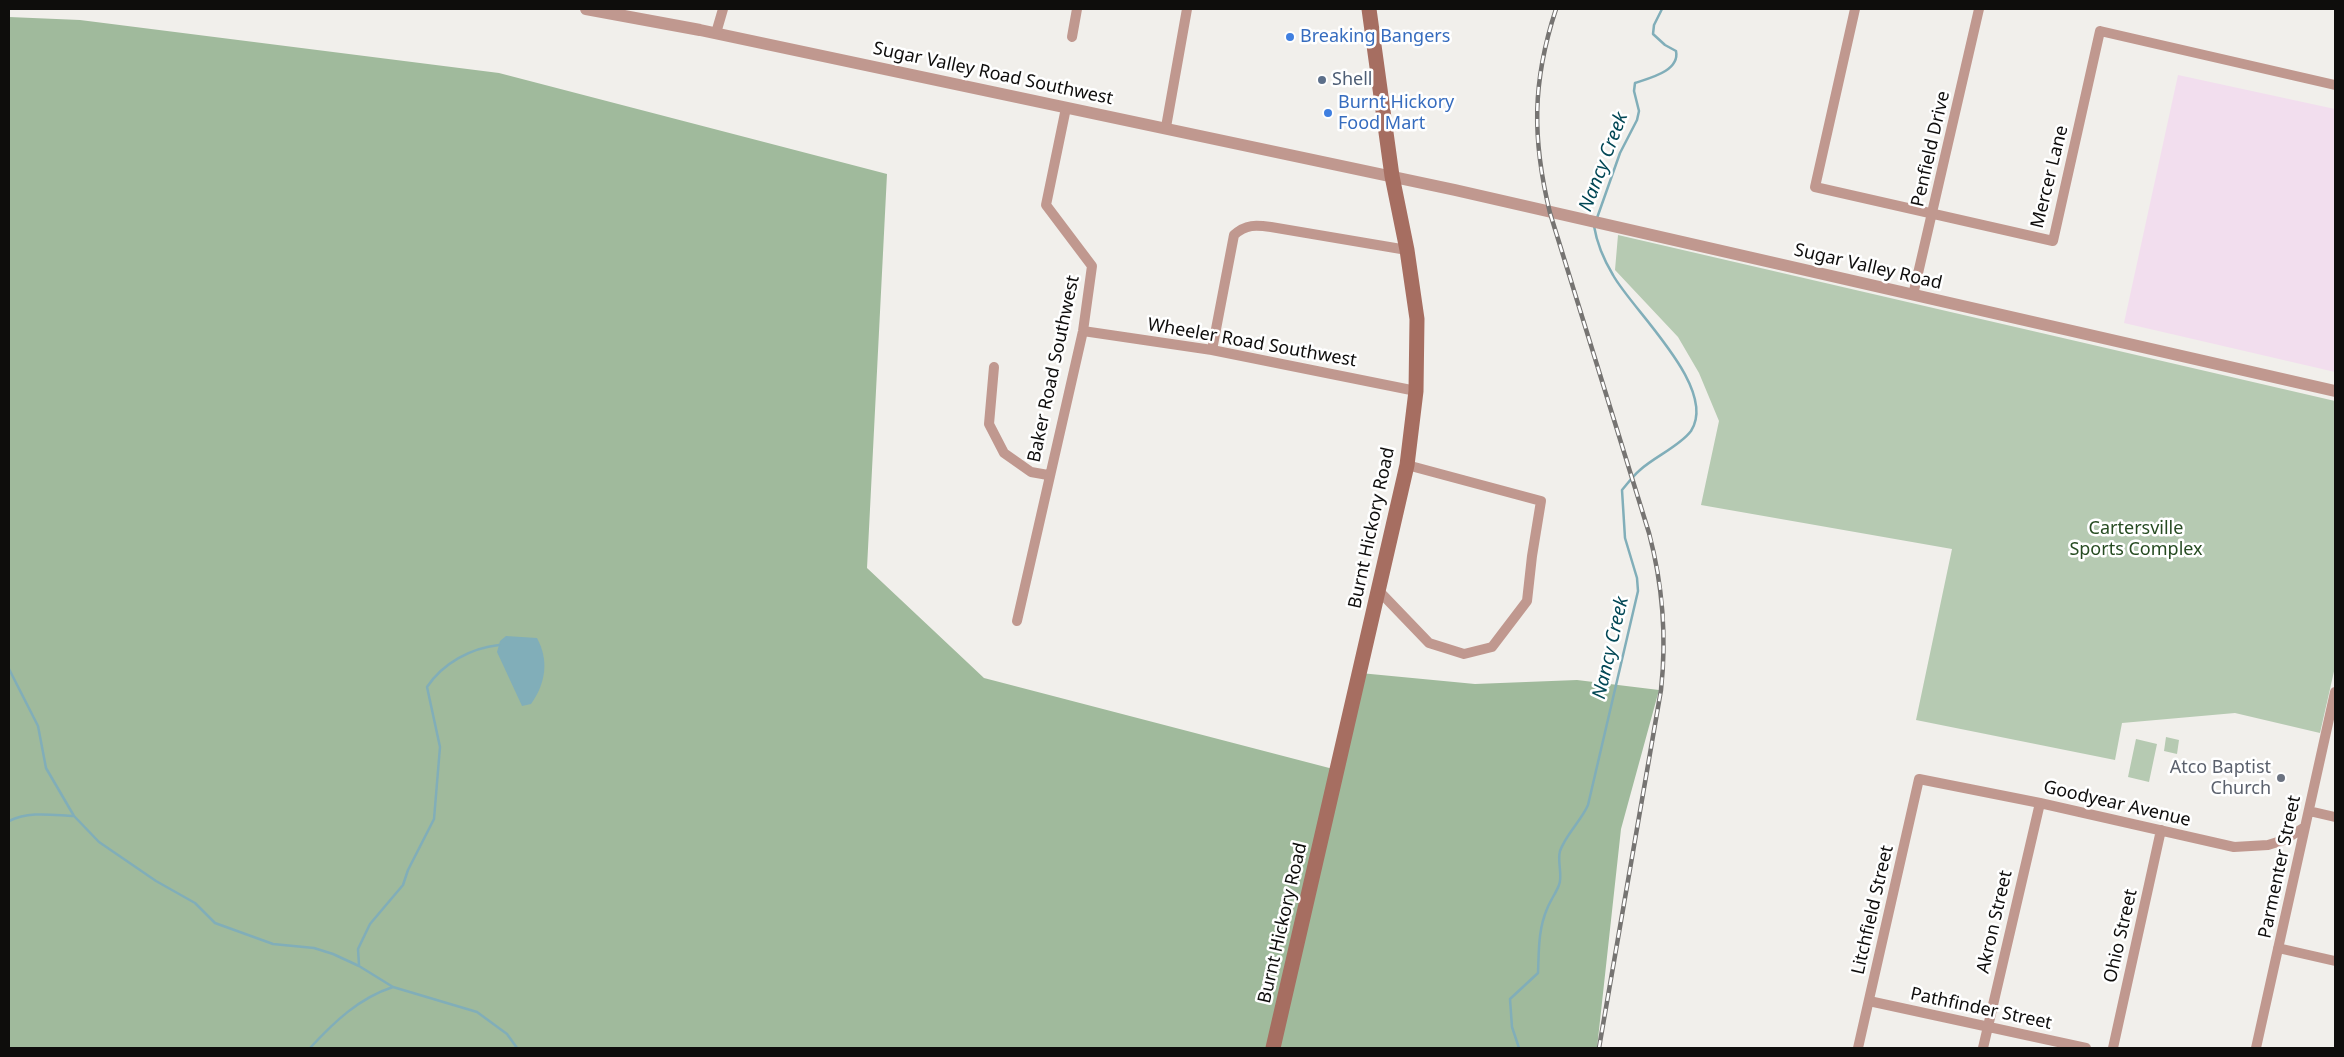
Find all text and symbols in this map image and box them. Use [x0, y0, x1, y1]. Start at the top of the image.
place label: Breaking Bangers [1300, 26, 1450, 48]
marker: Breaking Bangers [1284, 31, 1296, 43]
street label: Sugar Valley Road Southwest [871, 38, 1115, 110]
place label: Shell [1332, 69, 1372, 91]
marker: Shell [1316, 74, 1328, 86]
street label: Penfield Drive [1907, 89, 1955, 209]
place label: Burnt Hickory Food Mart [1338, 92, 1454, 134]
marker: Burnt Hickory Food Mart [1322, 107, 1334, 119]
water label: Nancy Creek [1575, 109, 1633, 215]
street label: Mercer Lane [2027, 123, 2073, 231]
street label: Sugar Valley Road [1792, 239, 1944, 295]
street label: Baker Road Southwest [1024, 274, 1084, 464]
street label: Wheeler Road Southwest [1146, 314, 1358, 372]
street label: Burnt Hickory Road [1344, 445, 1400, 611]
park label: Cartersville Sports Complex [2069, 518, 2203, 560]
water label: Nancy Creek [1588, 595, 1634, 701]
place label: Atco Baptist Church [2170, 757, 2271, 800]
marker: Atco Baptist Church [2275, 772, 2287, 784]
street label: Goodyear Avenue [2041, 777, 2193, 831]
street label: Parmenter Street [2254, 794, 2306, 940]
street label: Burnt Hickory Road [1254, 841, 1312, 1005]
street label: Litchfield Street [1848, 843, 1898, 977]
street label: Akron Street [1973, 868, 2017, 976]
street label: Ohio Street [2100, 887, 2142, 985]
street label: Pathfinder Street [1908, 983, 2054, 1035]

